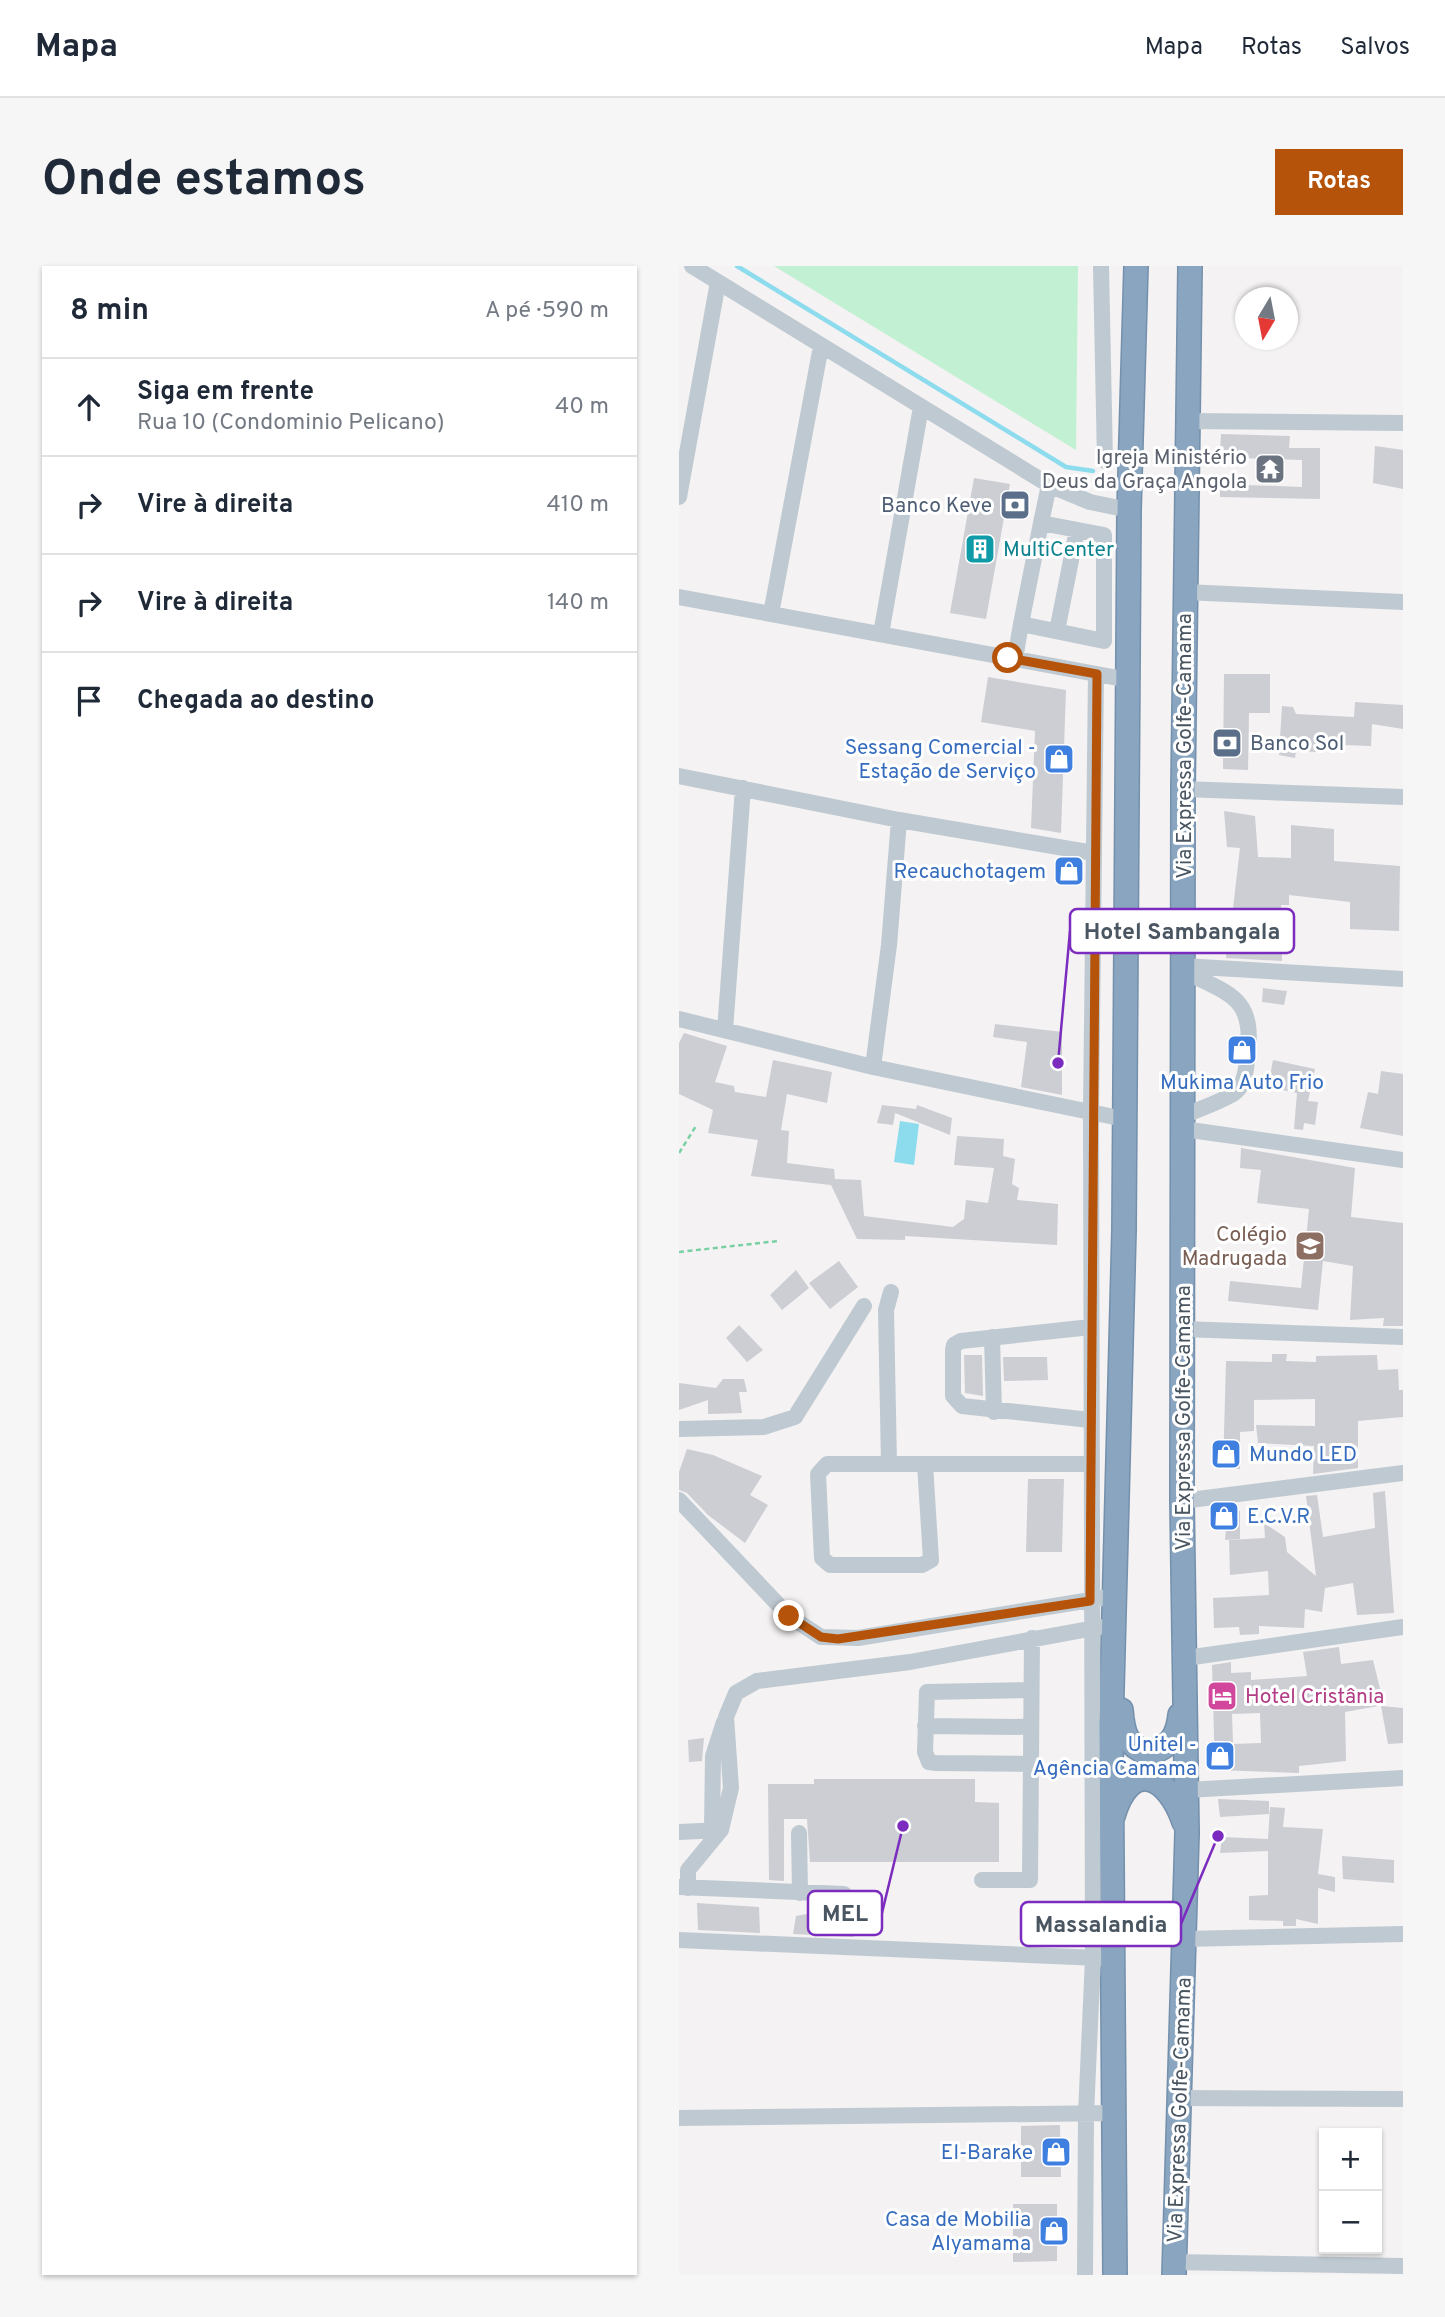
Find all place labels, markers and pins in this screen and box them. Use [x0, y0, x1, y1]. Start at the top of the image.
place label: Igreja Ministério Deus da Graça Angola [1042, 445, 1247, 496]
temple icon: Igreja Ministério Deus da Graça Angola [1253, 452, 1287, 486]
bank icon: Banco Keve [998, 488, 1032, 522]
place label: Banco Keve [881, 493, 992, 520]
building icon: MultiCenter [963, 532, 997, 566]
place label: MultiCenter [1003, 537, 1114, 564]
bank icon: Banco Sol [1210, 726, 1244, 760]
place label: Banco Sol [1250, 731, 1344, 758]
place label: Sessang Comercial - Estação de Serviço [845, 735, 1036, 786]
shop icon: Sessang Comercial - Estação de Serviço [1042, 742, 1076, 776]
shop icon: Recauchotagem [1052, 854, 1086, 888]
place label: Recauchotagem [894, 859, 1046, 886]
callout: Hotel Sambangala [1070, 909, 1294, 953]
shop icon: Mukima Auto Frio [1225, 1033, 1259, 1067]
place label: Mukima Auto Frio [1160, 1070, 1324, 1097]
place label: Colégio Madrugada [1182, 1222, 1287, 1273]
school or university icon: Colégio Madrugada [1293, 1229, 1327, 1263]
shop icon: Mundo LED [1209, 1437, 1243, 1471]
place label: Mundo LED [1249, 1442, 1357, 1469]
shop icon: E.C.V.R [1207, 1499, 1241, 1533]
place label: E.C.V.R [1247, 1504, 1310, 1531]
hotel icon: Hotel Cristânia [1205, 1679, 1239, 1713]
place label: Hotel Cristânia [1245, 1684, 1384, 1711]
place label: Unitel - Agência Camama [1033, 1732, 1197, 1783]
shop icon: Unitel - Agência Camama [1203, 1739, 1237, 1773]
callout: MEL [808, 1891, 882, 1935]
callout: Massalandia [1021, 1902, 1181, 1946]
shop icon: El-Barake [1039, 2135, 1073, 2169]
place label: El-Barake [941, 2140, 1033, 2167]
place label: Casa de Mobilia Alyamama [885, 2207, 1031, 2258]
shop icon: Casa de Mobilia Alyamama [1037, 2214, 1071, 2248]

